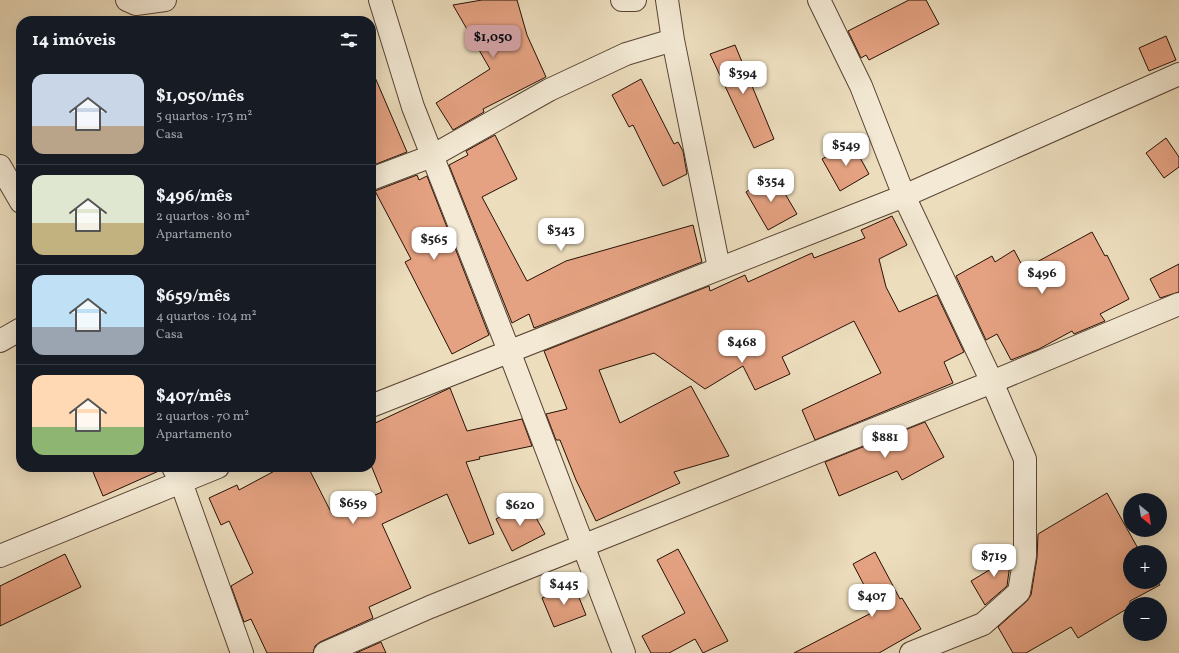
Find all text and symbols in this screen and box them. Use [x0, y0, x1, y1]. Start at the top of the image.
pin: $1,050 [460, 25, 526, 59]
text: 14 imóveis [32, 29, 116, 52]
icon: filters [338, 29, 360, 51]
text: $1,050 [474, 29, 512, 47]
pin: $394 [719, 61, 767, 95]
text: $394 [729, 65, 757, 83]
text: $1,050/mês [156, 85, 244, 108]
icon: home [64, 90, 112, 138]
text: 5 quartos · 173 m² [156, 108, 252, 126]
text: Casa [156, 126, 183, 144]
pin: $549 [822, 133, 870, 167]
text: $549 [832, 137, 860, 155]
pin: $354 [747, 169, 795, 203]
text: $354 [757, 173, 785, 191]
text: $496/mês [156, 185, 233, 208]
icon: home [64, 191, 112, 239]
text: 2 quartos · 80 m² [156, 208, 250, 226]
pin: $343 [537, 218, 585, 252]
text: $343 [547, 222, 575, 240]
text: Apartamento [156, 226, 232, 244]
pin: $565 [410, 227, 458, 261]
text: $565 [421, 231, 447, 249]
pin: $496 [1018, 261, 1066, 295]
text: $496 [1027, 265, 1057, 283]
text: $659/mês [156, 285, 230, 308]
icon: home [64, 291, 112, 339]
text: 4 quartos · 104 m² [156, 308, 257, 326]
text: Casa [156, 326, 183, 344]
pin: $468 [718, 330, 766, 364]
text: $468 [727, 334, 757, 352]
text: $407/mês [156, 385, 231, 408]
icon: home [64, 391, 112, 439]
text: 2 quartos · 70 m² [156, 408, 249, 426]
pin: $881 [861, 425, 909, 459]
text: Apartamento [156, 426, 232, 444]
text: $881 [872, 429, 898, 447]
pin: $659 [329, 491, 377, 525]
pin: $620 [496, 493, 544, 527]
north arrow [1123, 493, 1167, 537]
map controls [1123, 493, 1167, 641]
text: $659 [339, 495, 367, 513]
text: $620 [505, 497, 535, 515]
pin: $719 [970, 544, 1018, 578]
button: + [1123, 545, 1167, 589]
text: $719 [981, 548, 1007, 566]
pin: $445 [540, 572, 588, 606]
text: $445 [549, 576, 579, 594]
pin: $407 [848, 584, 896, 618]
text: $407 [857, 588, 887, 606]
button: − [1123, 597, 1167, 641]

